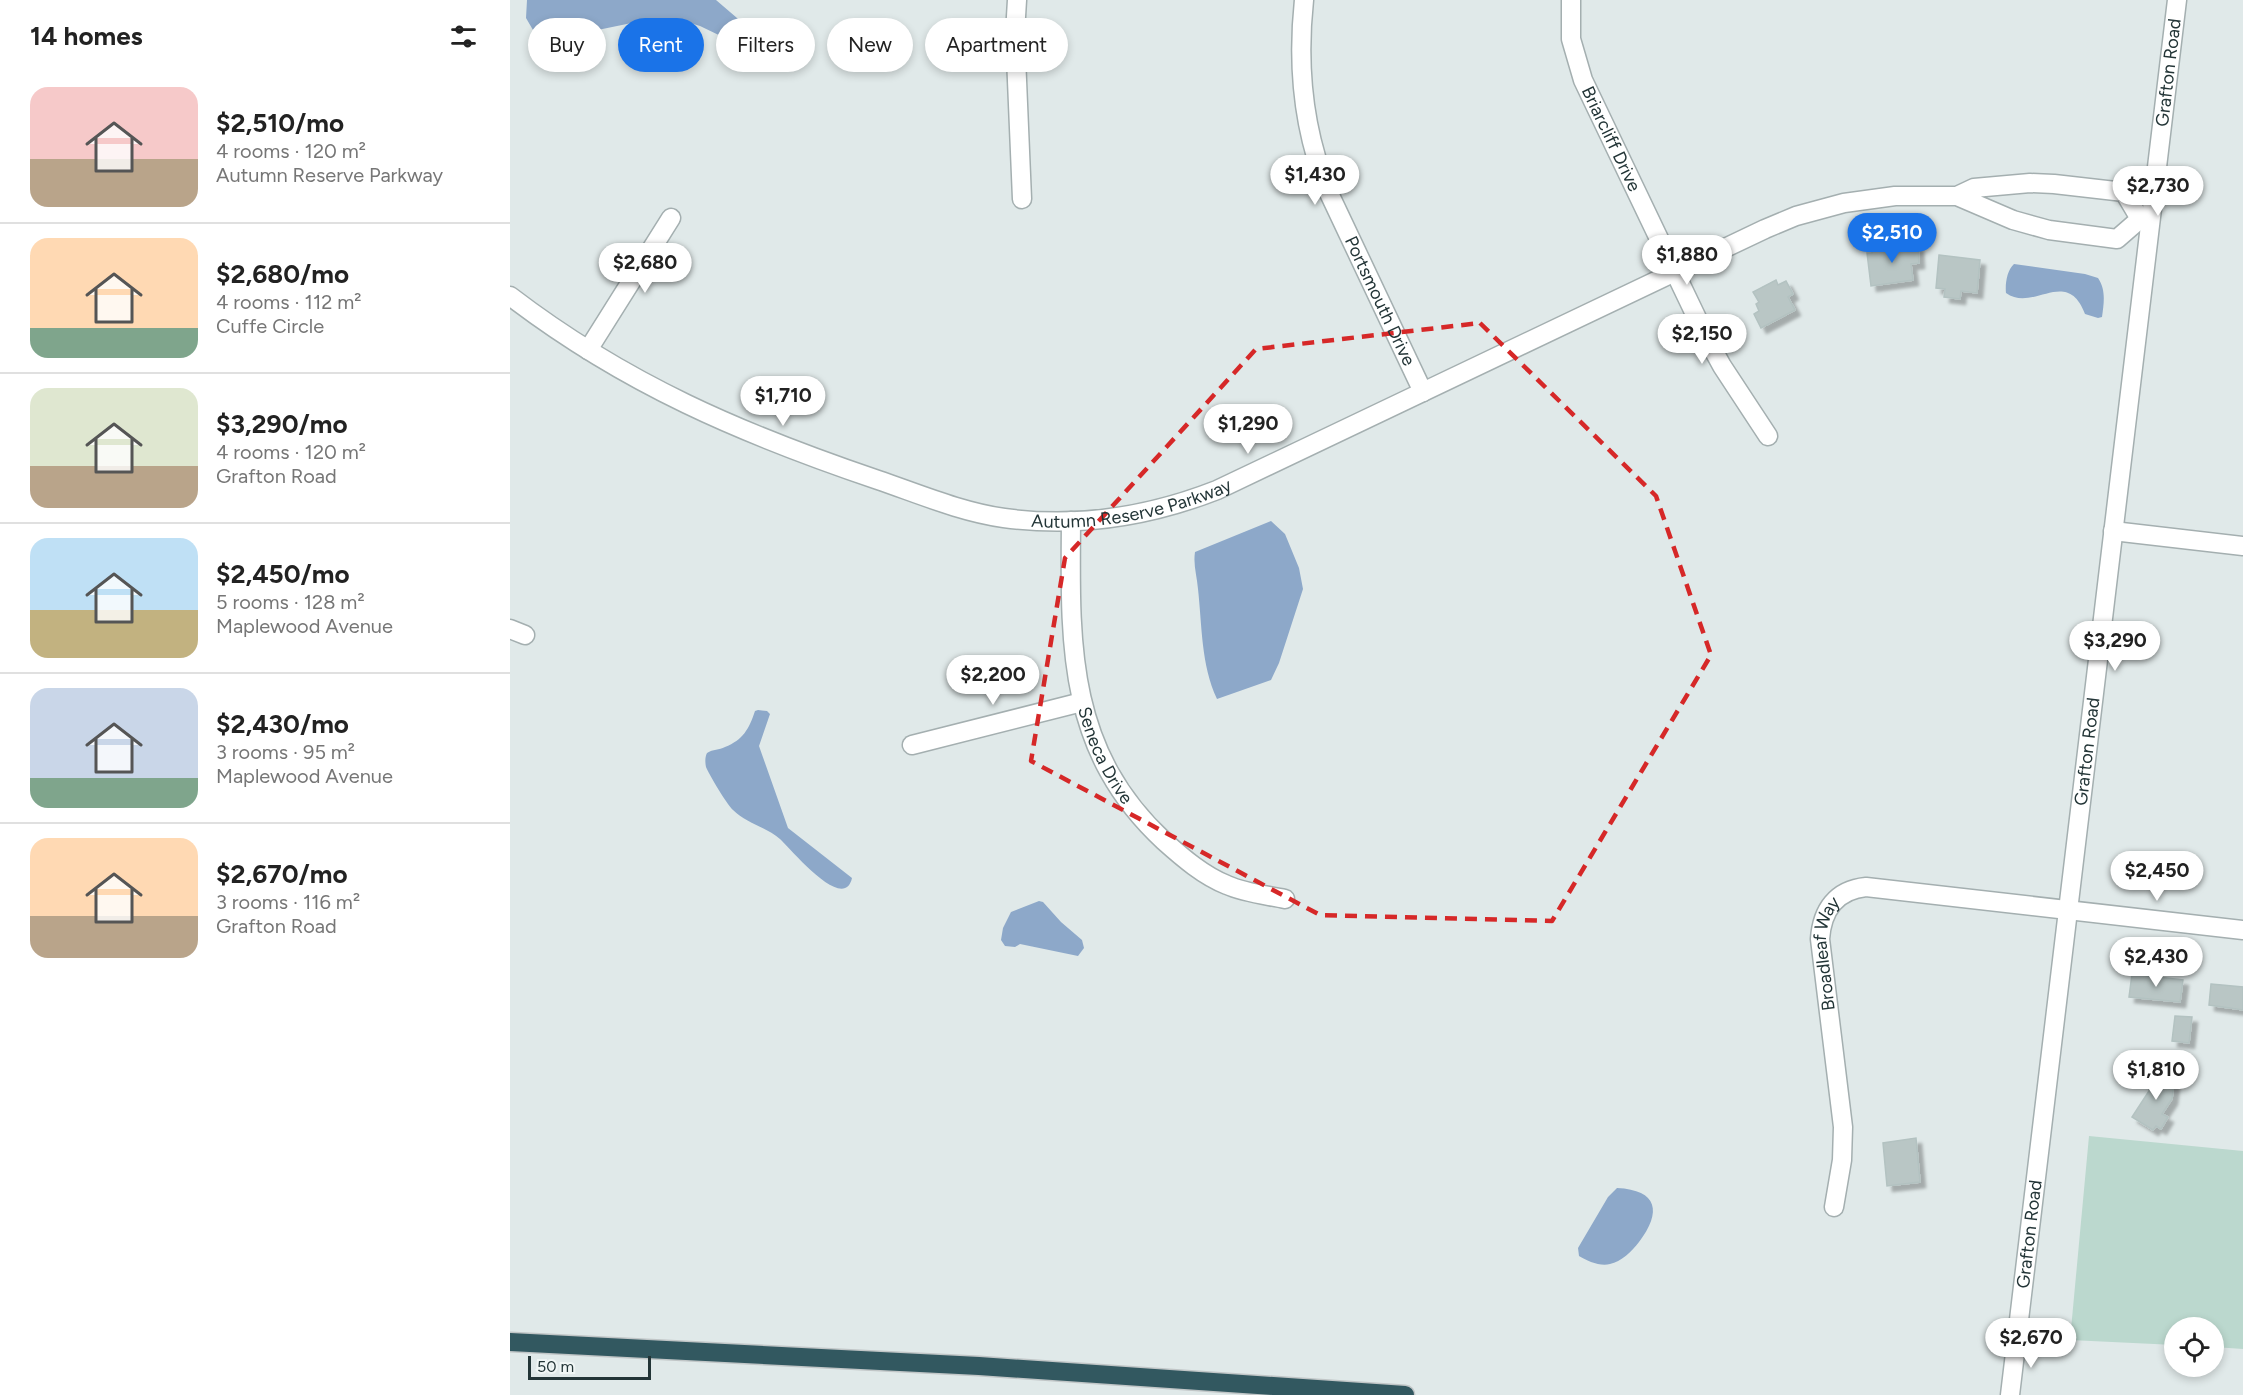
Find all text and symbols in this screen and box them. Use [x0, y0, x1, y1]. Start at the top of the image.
street label: Grafton Road [2151, 17, 2186, 128]
chip: Buy [528, 18, 606, 72]
chip: Rent [618, 18, 704, 72]
chip: Filters [716, 18, 815, 72]
chip: New [827, 18, 913, 72]
chip: Apartment [925, 18, 1068, 72]
text: 14 homes [30, 20, 143, 52]
icon: filters [447, 20, 480, 53]
street label: Briarcliff Drive [1577, 83, 1646, 195]
text: $2,510/mo [216, 107, 344, 139]
icon: home [78, 111, 150, 183]
text: 4 rooms · 120 m² [216, 139, 366, 163]
pin: $1,430 [1266, 155, 1364, 206]
text: $1,430 [1284, 162, 1346, 186]
text: Autumn Reserve Parkway [216, 163, 443, 187]
pin: $2,730 [2109, 166, 2207, 217]
text: $2,730 [2127, 173, 2190, 197]
pin: $2,510 [1843, 213, 1941, 264]
text: $2,510 [1862, 220, 1922, 244]
street label: Portsmouth Drive [1340, 233, 1420, 369]
pin: $1,880 [1638, 235, 1736, 286]
text: $1,880 [1656, 242, 1718, 266]
pin: $2,680 [596, 243, 694, 294]
text: $2,680 [613, 250, 677, 274]
text: $2,680/mo [216, 258, 349, 290]
icon: home [78, 262, 150, 334]
text: 4 rooms · 112 m² [216, 290, 362, 314]
text: Cuffe Circle [216, 314, 324, 338]
pin: $2,150 [1653, 314, 1751, 365]
text: $2,150 [1672, 321, 1732, 345]
pin: $1,710 [734, 376, 832, 427]
text: $1,710 [754, 383, 812, 407]
pin: $1,290 [1199, 404, 1297, 455]
text: $3,290/mo [216, 408, 348, 440]
text: $1,290 [1218, 411, 1278, 435]
icon: home [78, 412, 150, 484]
text: 4 rooms · 120 m² [216, 440, 366, 464]
text: Grafton Road [216, 464, 337, 488]
street label: Autumn Reserve Parkway [1031, 473, 1236, 533]
text: $2,450/mo [216, 558, 350, 590]
icon: home [78, 562, 150, 634]
text: 5 rooms · 128 m² [216, 590, 365, 614]
text: Maplewood Avenue [216, 614, 393, 638]
pin: $3,290 [2066, 621, 2164, 672]
text: $3,290 [2083, 628, 2147, 652]
pin: $2,200 [944, 655, 1042, 706]
text: $2,200 [960, 662, 1026, 686]
street label: Grafton Road [2070, 696, 2104, 807]
street label: Seneca Drive [1073, 704, 1138, 809]
text: $2,430/mo [216, 708, 349, 740]
icon: home [78, 712, 150, 784]
text: 3 rooms · 95 m² [216, 740, 355, 764]
text: Maplewood Avenue [216, 764, 393, 788]
pin: $2,450 [2108, 851, 2206, 902]
text: $2,670/mo [216, 858, 348, 890]
text: $2,450 [2124, 858, 2190, 882]
icon: home [78, 862, 150, 934]
text: 3 rooms · 116 m² [216, 890, 360, 914]
street label: Broadleaf Way [1809, 891, 1845, 1012]
text: Grafton Road [216, 914, 337, 938]
pin: $2,430 [2107, 937, 2205, 988]
text: $2,430 [2124, 944, 2188, 968]
pin: $1,810 [2107, 1050, 2205, 1101]
text: $1,810 [2127, 1057, 2185, 1081]
street label: Grafton Road [2012, 1179, 2047, 1289]
map controls [2164, 1317, 2224, 1377]
button: locate [2164, 1317, 2224, 1377]
pin: $2,670 [1982, 1318, 2080, 1369]
text: $2,670 [1999, 1325, 2063, 1349]
scale bar [528, 1353, 651, 1380]
text: 50 m [537, 1357, 574, 1376]

